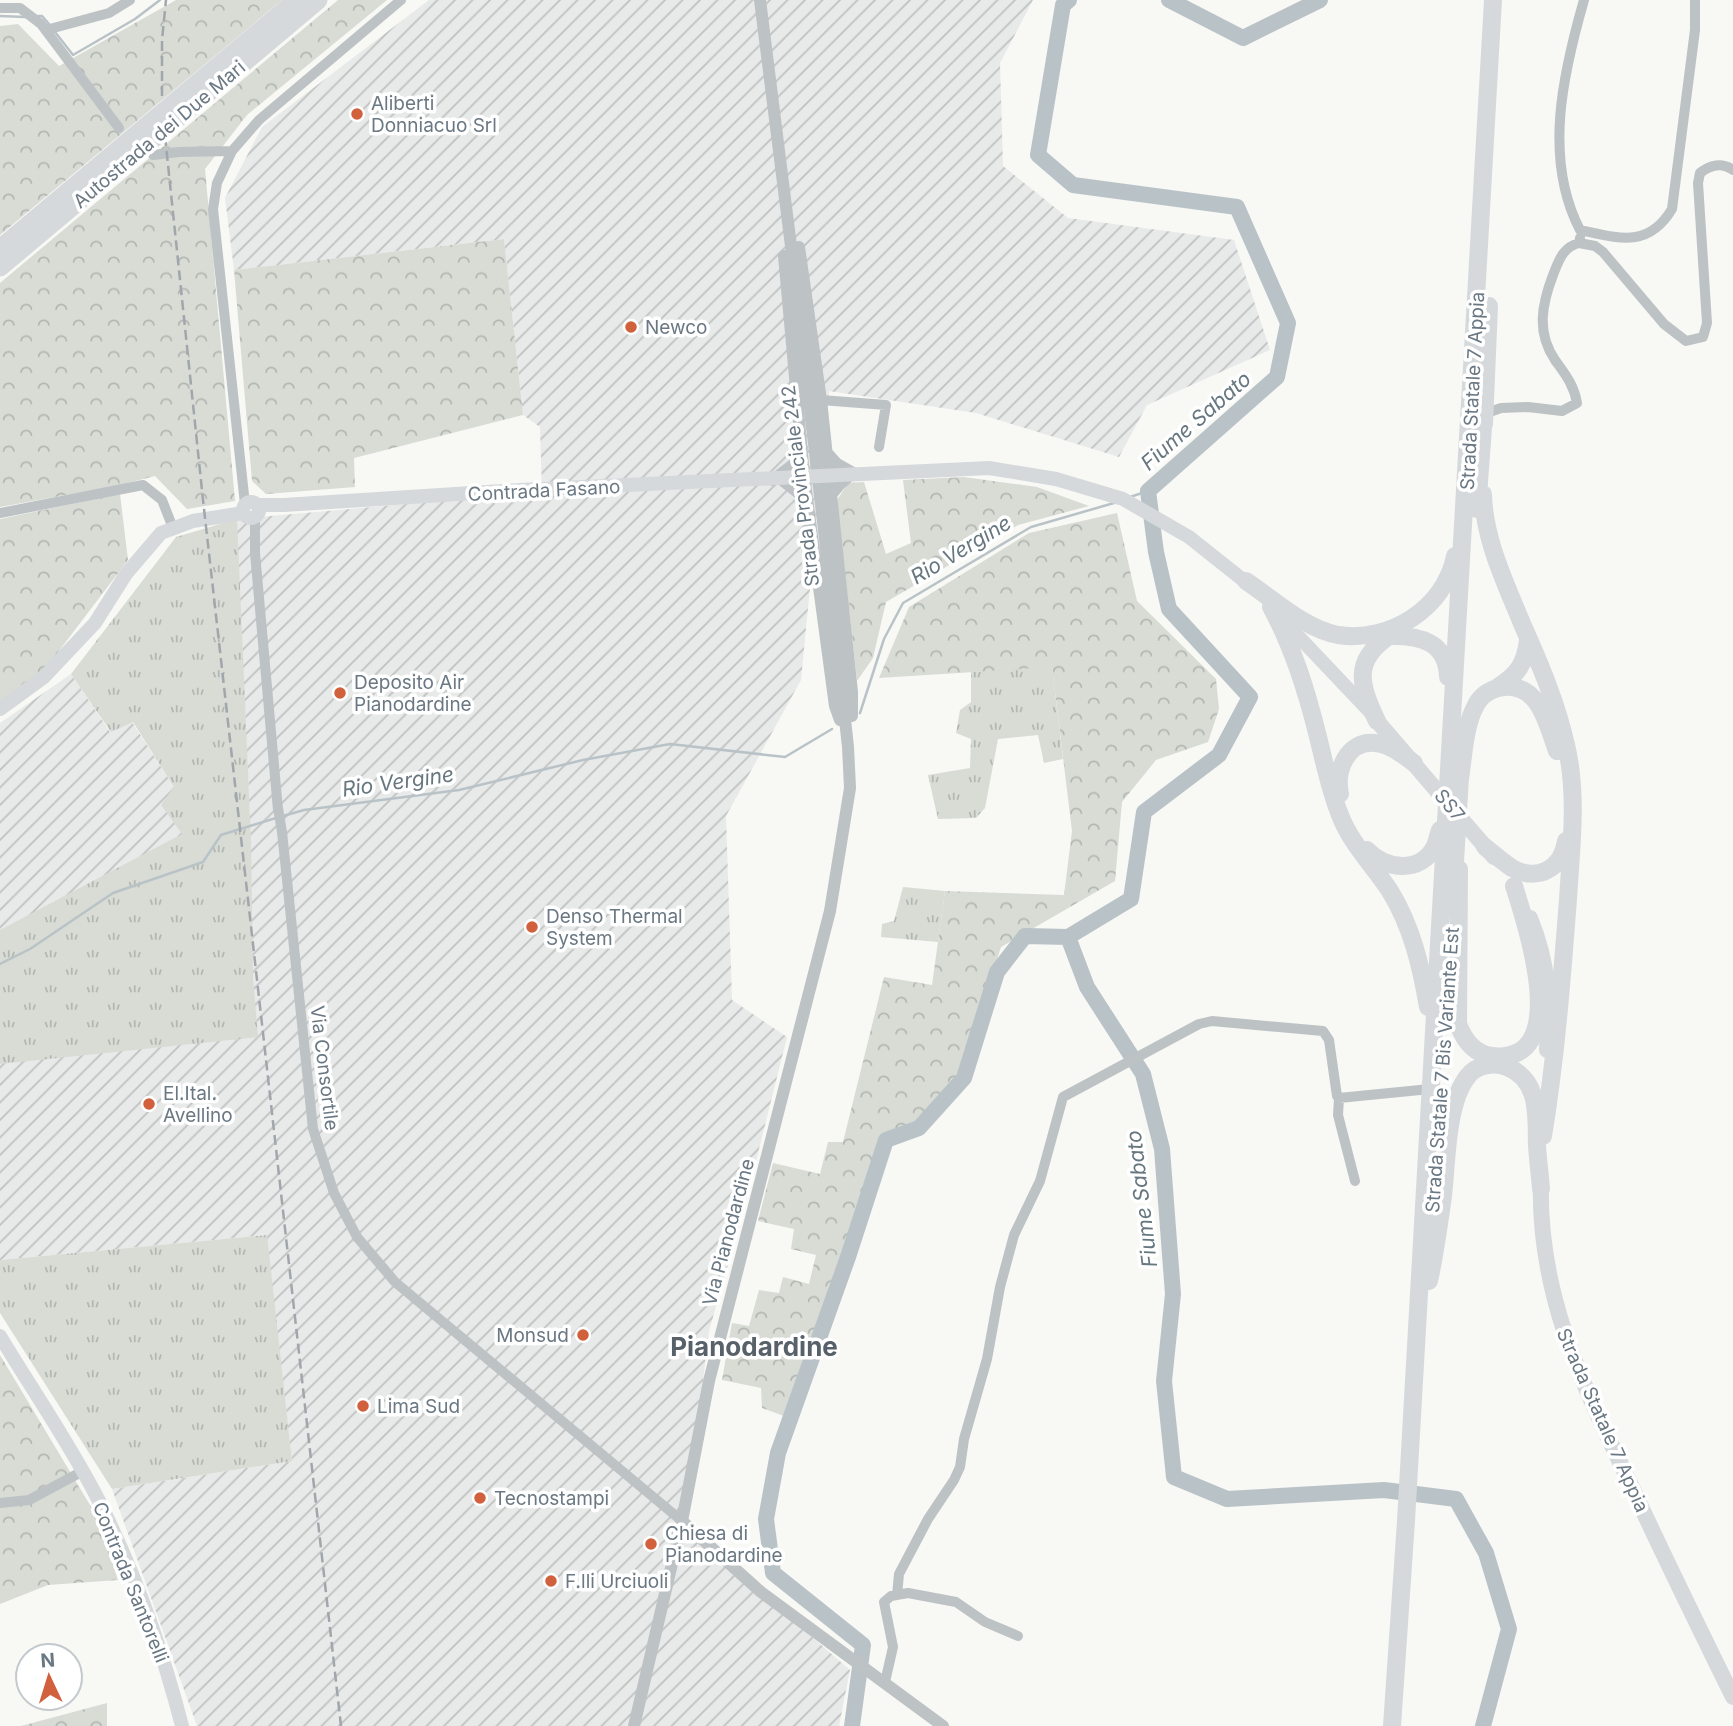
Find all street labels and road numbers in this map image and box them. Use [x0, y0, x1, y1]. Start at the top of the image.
street label: Autostrada dei Due Mari [69, 56, 250, 213]
street label: Strada Statale 7 Appia [1456, 291, 1489, 491]
street label: Strada Provinciale 242 [777, 384, 824, 588]
street label: Contrada Fasano [467, 475, 621, 506]
street label: SS7 [1430, 784, 1470, 826]
street label: Strada Statale 7 Bis Variante Est [1421, 926, 1464, 1214]
street label: Via Consortile [305, 1004, 344, 1132]
street label: Via Pianodardine [698, 1156, 759, 1308]
street label: Strada Statale 7 Appia [1552, 1325, 1653, 1516]
street label: Contrada Santorelli [88, 1498, 173, 1666]

